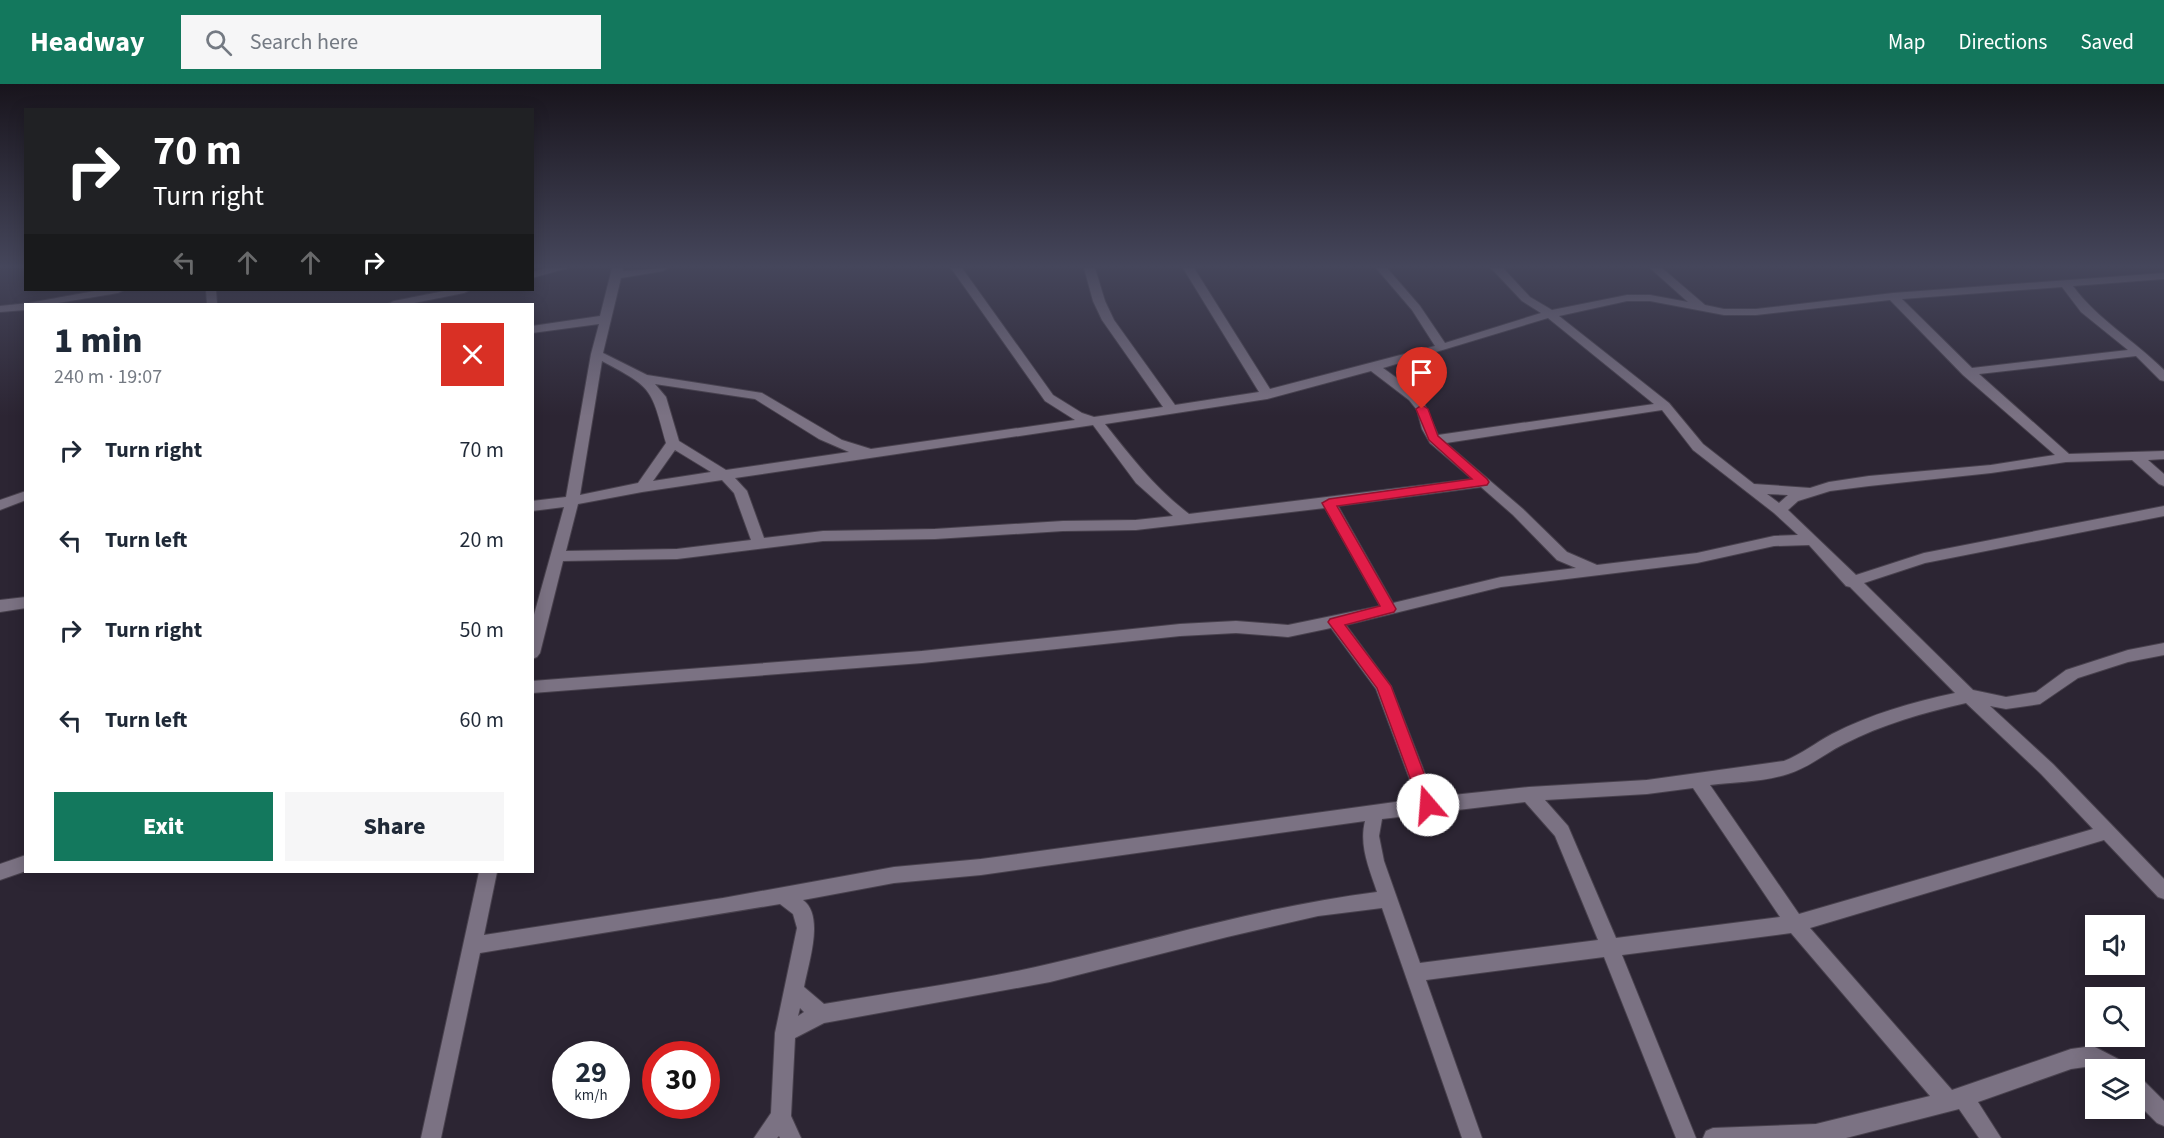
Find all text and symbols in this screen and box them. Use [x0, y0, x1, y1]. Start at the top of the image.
search box [181, 15, 601, 69]
text: Headway [30, 22, 145, 62]
icon: search [202, 26, 235, 59]
text: Search here [250, 26, 358, 58]
text: Map [1888, 27, 1926, 57]
text: Directions [1959, 27, 2047, 57]
text: Saved [2080, 27, 2134, 57]
text: 70 m [153, 121, 242, 181]
icon: right [54, 132, 132, 210]
text: Turn right [153, 177, 264, 216]
icon: left [168, 246, 201, 279]
icon: ahead [231, 246, 264, 279]
icon: ahead [294, 246, 327, 279]
icon: right [357, 246, 390, 279]
text: 1 min [54, 315, 142, 366]
button: close [441, 323, 504, 386]
pin [1396, 347, 1447, 409]
icon: arrive [1405, 356, 1438, 389]
text: 240 m · 19:07 [54, 363, 162, 391]
icon: right [54, 434, 87, 467]
text: Turn right [105, 434, 202, 466]
text: 70 m [459, 434, 504, 466]
icon: left [54, 524, 87, 557]
text: Turn left [105, 524, 187, 556]
text: 20 m [459, 524, 504, 556]
icon: right [54, 614, 87, 647]
text: Turn right [105, 614, 202, 646]
text: 50 m [459, 614, 504, 646]
icon: left [54, 704, 87, 737]
text: Turn left [105, 704, 187, 736]
text: 60 m [459, 704, 504, 736]
position arrow [1396, 773, 1460, 837]
button: Exit [54, 792, 273, 861]
button: Share [285, 792, 504, 861]
map controls [2085, 915, 2145, 1119]
button: sound [2085, 915, 2145, 975]
button: search [2085, 987, 2145, 1047]
speed limit sign: 30 [642, 1041, 720, 1119]
text: 29 [575, 1051, 607, 1094]
button: layers [2085, 1059, 2145, 1119]
text: km/h [574, 1085, 608, 1106]

